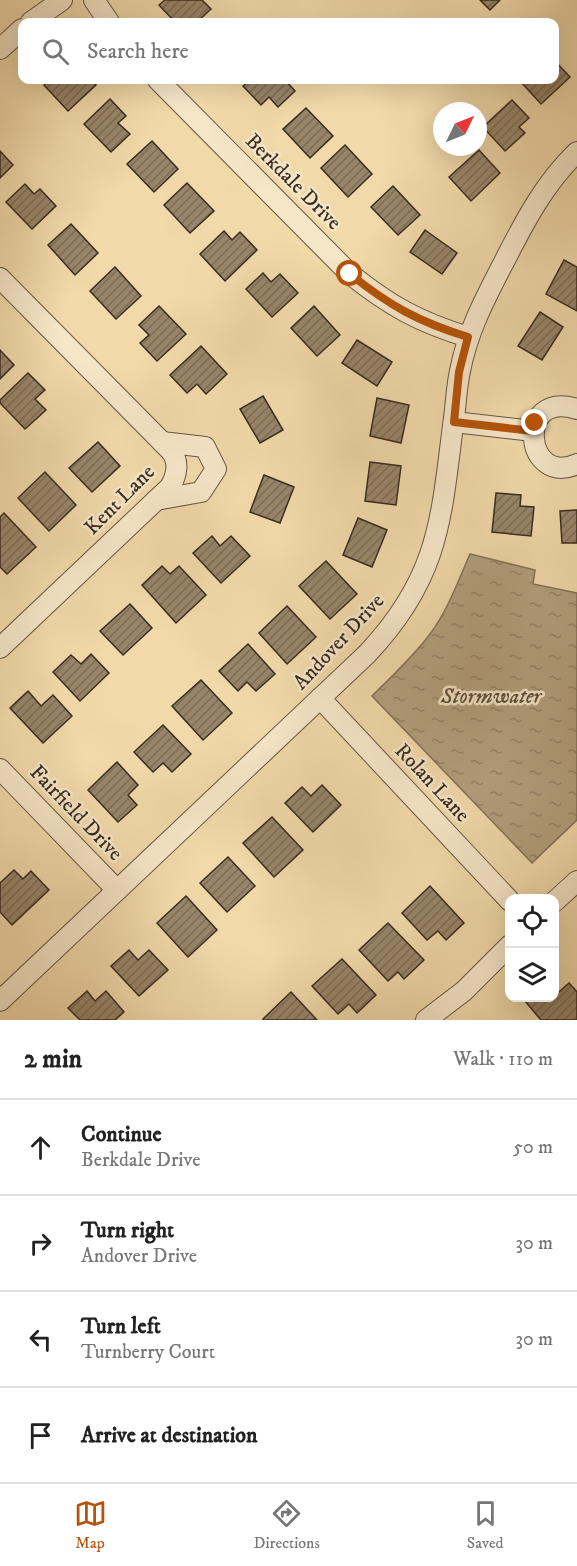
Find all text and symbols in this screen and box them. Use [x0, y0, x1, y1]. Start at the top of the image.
search box [18, 18, 559, 84]
icon: search [39, 35, 72, 68]
text: Search here [87, 38, 189, 65]
north arrow [433, 102, 487, 156]
street label: Berkdale Drive [239, 128, 347, 236]
route start [336, 260, 362, 286]
route end [521, 409, 547, 435]
street label: Kent Lane [79, 459, 161, 541]
street label: Andover Drive [288, 588, 390, 695]
water label: Stormwater [440, 683, 543, 710]
street label: Rolan Lane [389, 738, 475, 828]
street label: Fairfield Drive [24, 760, 128, 866]
map controls [505, 894, 559, 1002]
button: locate [505, 894, 559, 948]
button: layers [505, 948, 559, 1002]
text: 2 min [24, 1043, 82, 1076]
text: Walk · 110 m [453, 1047, 553, 1072]
text: Continue [81, 1121, 162, 1148]
icon: ahead [24, 1131, 57, 1164]
text: 50 m [513, 1135, 553, 1160]
text: Berkdale Drive [81, 1148, 201, 1173]
text: Turn right [81, 1217, 174, 1244]
icon: right [24, 1227, 57, 1260]
text: 30 m [515, 1231, 553, 1256]
text: Andover Drive [81, 1244, 197, 1269]
text: Turn left [81, 1313, 161, 1340]
icon: left [24, 1323, 57, 1356]
text: 30 m [515, 1327, 553, 1352]
text: Turnberry Court [81, 1340, 215, 1365]
icon: arrive [24, 1419, 57, 1452]
text: Arrive at destination [81, 1422, 258, 1449]
tab: Map [74, 1497, 107, 1553]
tab: Directions [254, 1497, 320, 1553]
tab: Saved [467, 1497, 504, 1553]

